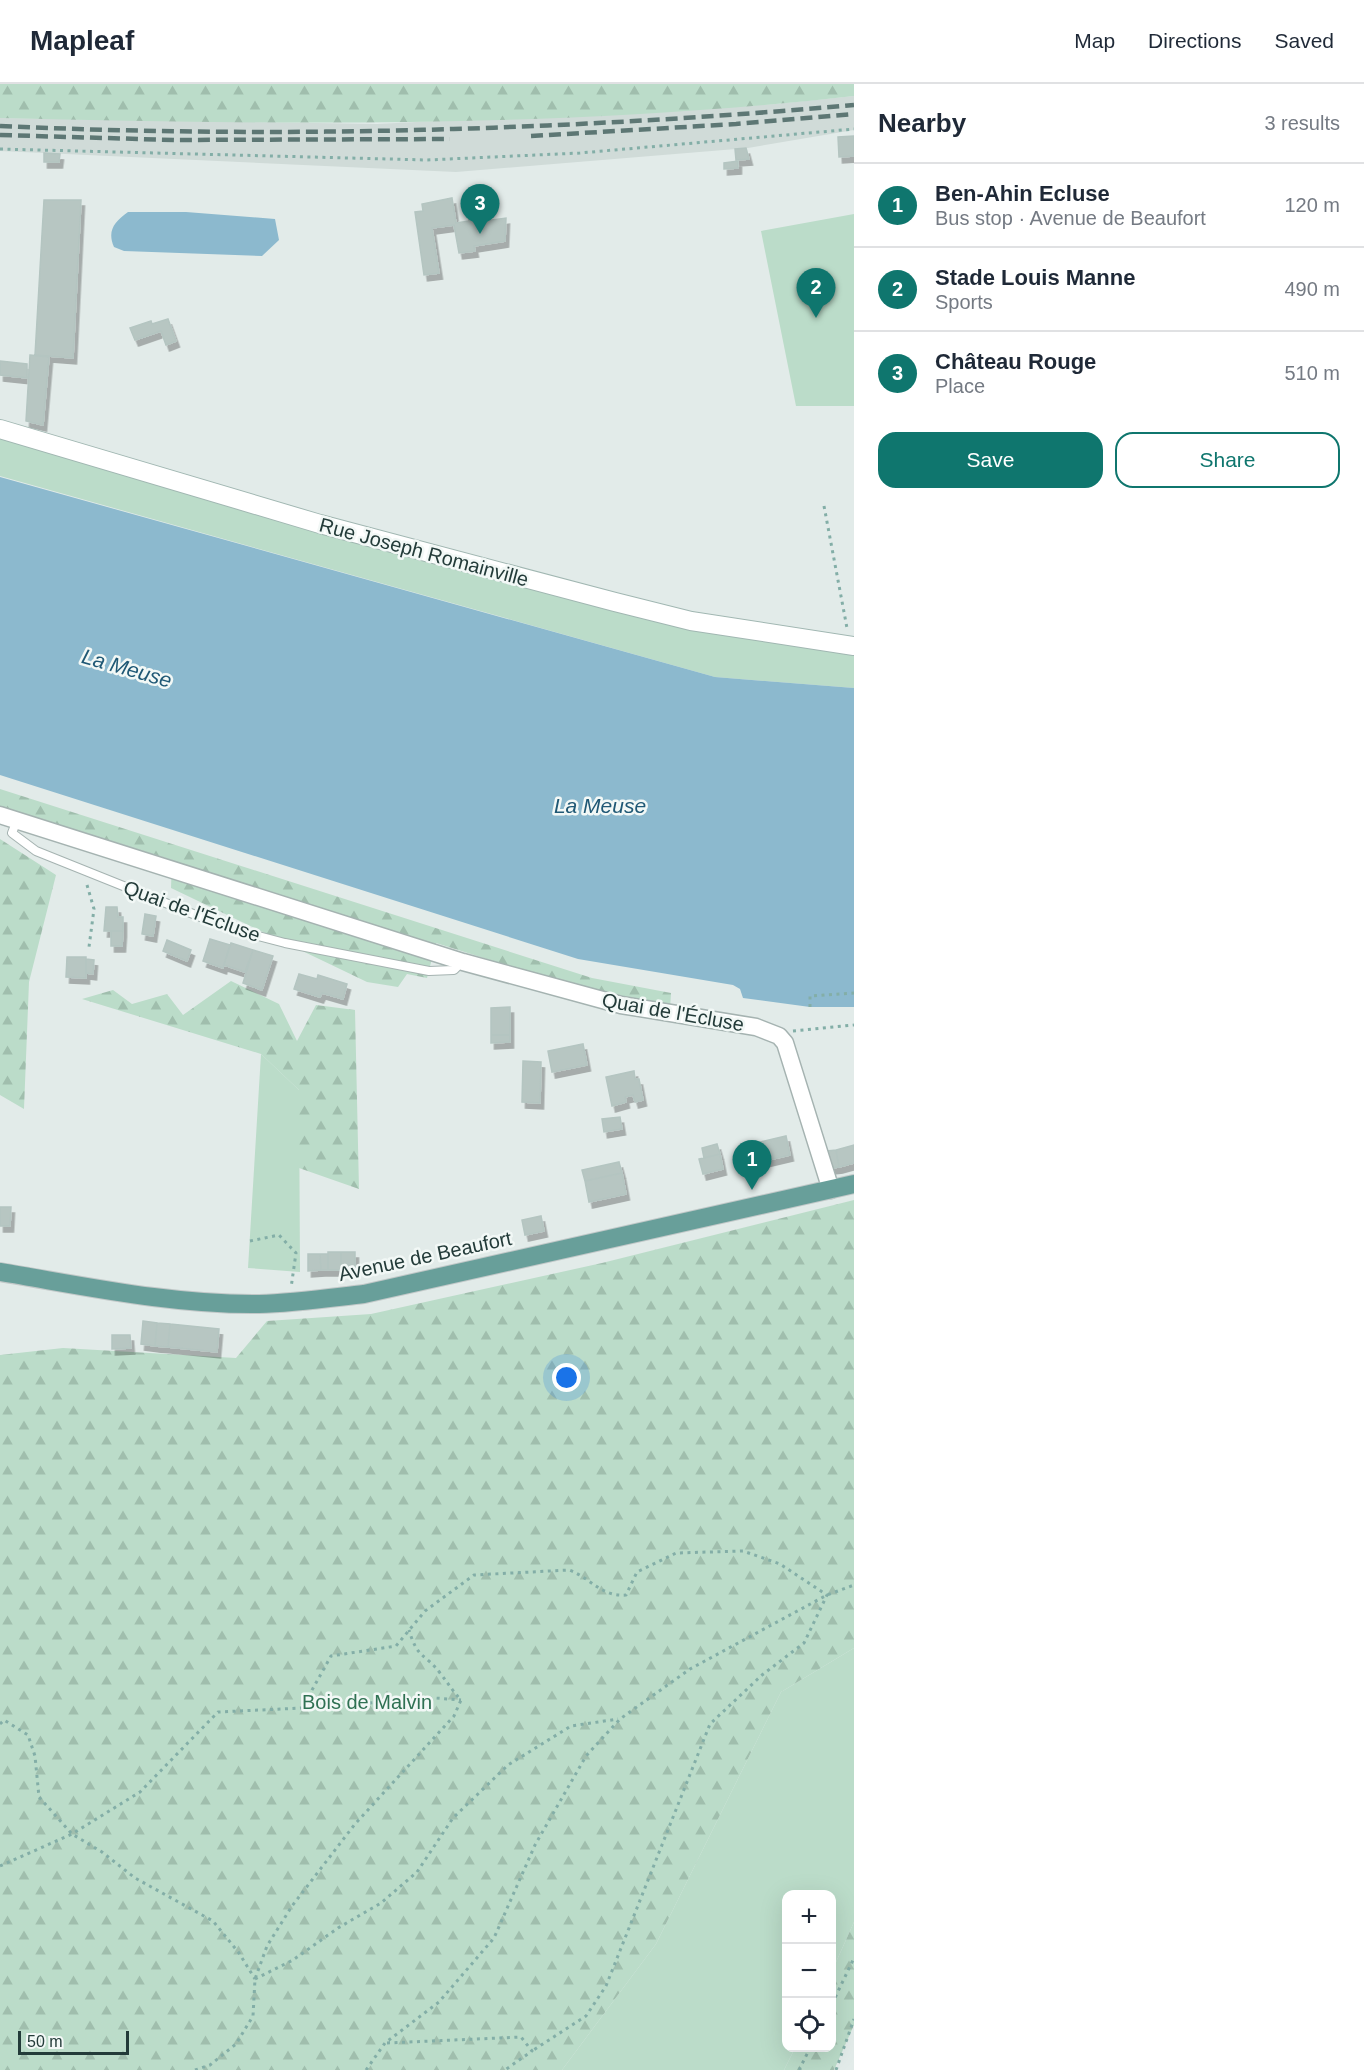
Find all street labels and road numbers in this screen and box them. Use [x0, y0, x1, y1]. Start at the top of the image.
street label: Rue Joseph Romainville [317, 513, 531, 591]
street label: Quai de l'Écluse [121, 876, 263, 946]
street label: Quai de l'Écluse [600, 989, 746, 1035]
street label: Avenue de Beaufort [336, 1227, 514, 1285]

